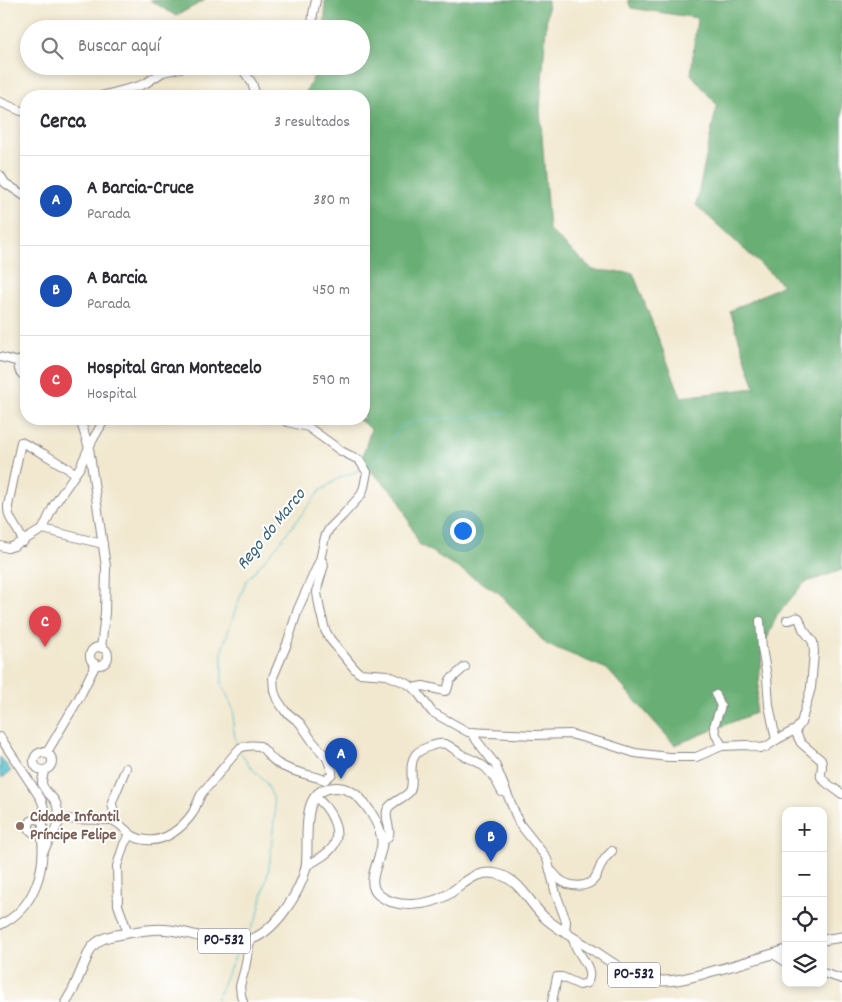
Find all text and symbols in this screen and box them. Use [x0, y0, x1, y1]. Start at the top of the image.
search box [20, 20, 370, 75]
icon: search [38, 34, 66, 62]
text: Buscar aquí [78, 34, 160, 61]
text: Cerca [40, 108, 86, 138]
text: 3 resultados [274, 111, 350, 134]
text: A Barcia-Cruce [87, 176, 194, 203]
text: A [52, 189, 60, 212]
text: 380 m [313, 189, 350, 212]
text: Parada [87, 203, 130, 226]
text: A Barcia [87, 266, 147, 293]
text: B [52, 279, 60, 302]
text: 450 m [313, 279, 350, 302]
text: Parada [87, 293, 130, 316]
text: Hospital Gran Montecelo [87, 356, 262, 383]
text: C [52, 369, 60, 392]
text: 590 m [312, 369, 350, 392]
text: Hospital [87, 383, 137, 406]
water label: Rego do Marco [231, 483, 313, 576]
your location [450, 518, 476, 544]
pin: C [29, 606, 61, 647]
pin: A [325, 738, 357, 779]
place label: Cidade Infantil Príncipe Felipe [30, 806, 120, 847]
map controls [782, 807, 827, 987]
button: + [782, 807, 827, 852]
marker: Cidade Infantil Príncipe Felipe [14, 820, 26, 832]
pin: B [475, 821, 507, 862]
button: − [782, 852, 827, 897]
button: locate [782, 897, 827, 942]
road number: PO-532 [198, 928, 250, 954]
button: layers [782, 942, 827, 987]
road number: PO-532 [608, 962, 660, 988]

